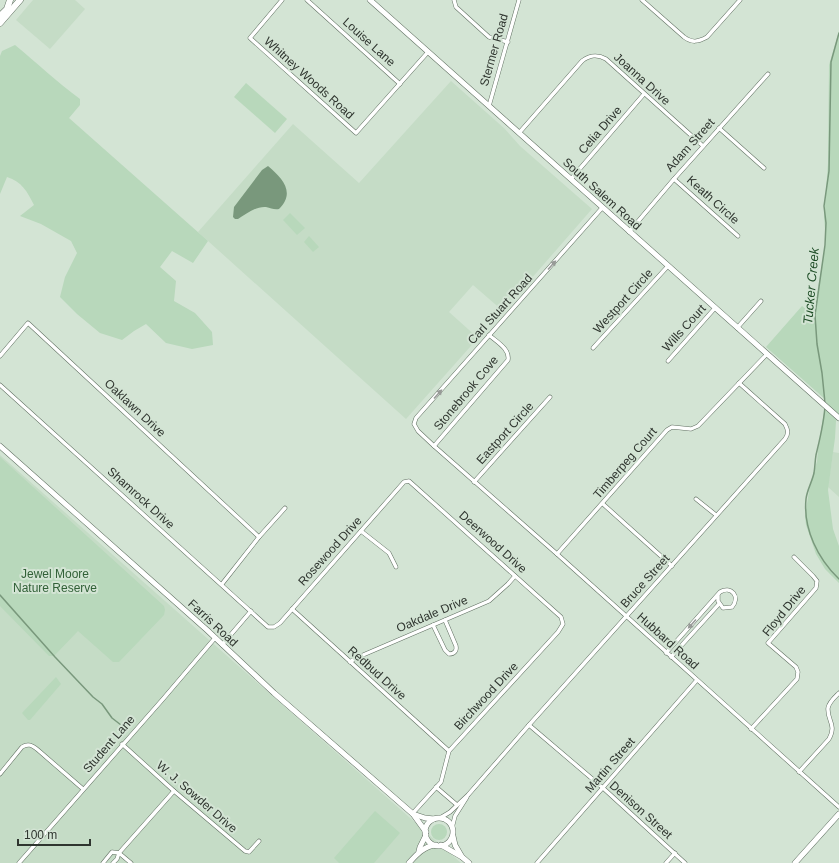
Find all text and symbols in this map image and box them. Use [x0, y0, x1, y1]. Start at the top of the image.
street label: Stermer Road [477, 12, 511, 88]
street label: Louise Lane [340, 15, 398, 69]
street label: Whitney Woods Road [261, 34, 357, 122]
street label: Joanna Drive [611, 50, 673, 108]
street label: Celia Drive [575, 103, 625, 157]
street label: Adam Street [662, 115, 718, 174]
street label: South Salem Road [560, 155, 644, 233]
street label: Keath Circle [684, 173, 742, 227]
water label: Tucker Creek [800, 245, 822, 325]
one-way arrow [547, 260, 556, 270]
street label: Westport Circle [590, 266, 656, 336]
street label: Carl Stuart Road [465, 271, 535, 347]
street label: Wills Court [659, 301, 709, 354]
street label: Stonebrook Cove [431, 353, 501, 433]
street label: Oaklawn Drive [102, 376, 169, 440]
one-way arrow [433, 388, 442, 399]
street label: Eastport Circle [473, 399, 537, 467]
street label: Timberpeg Court [590, 424, 660, 501]
street label: Shamrock Drive [105, 464, 178, 532]
street label: Deerwood Drive [456, 508, 530, 576]
street label: Rosewood Drive [295, 513, 365, 588]
street label: Bruce Street [617, 551, 673, 610]
park label: Jewel Moore Nature Reserve [13, 567, 97, 595]
street label: Floyd Drive [759, 583, 809, 639]
street label: Oakdale Drive [394, 593, 470, 635]
street label: Farris Road [185, 597, 241, 649]
street label: Hubbard Road [634, 610, 702, 672]
one-way arrow [688, 619, 697, 629]
street label: Redbud Drive [345, 643, 409, 703]
street label: Birchwood Drive [451, 659, 521, 733]
street label: Student Lane [80, 712, 138, 776]
street label: Martin Street [582, 734, 638, 796]
street label: W. J. Sowder Drive [154, 758, 240, 836]
street label: Denison Street [607, 778, 676, 842]
scale bar [18, 821, 90, 847]
text: 100 m [24, 828, 57, 842]

